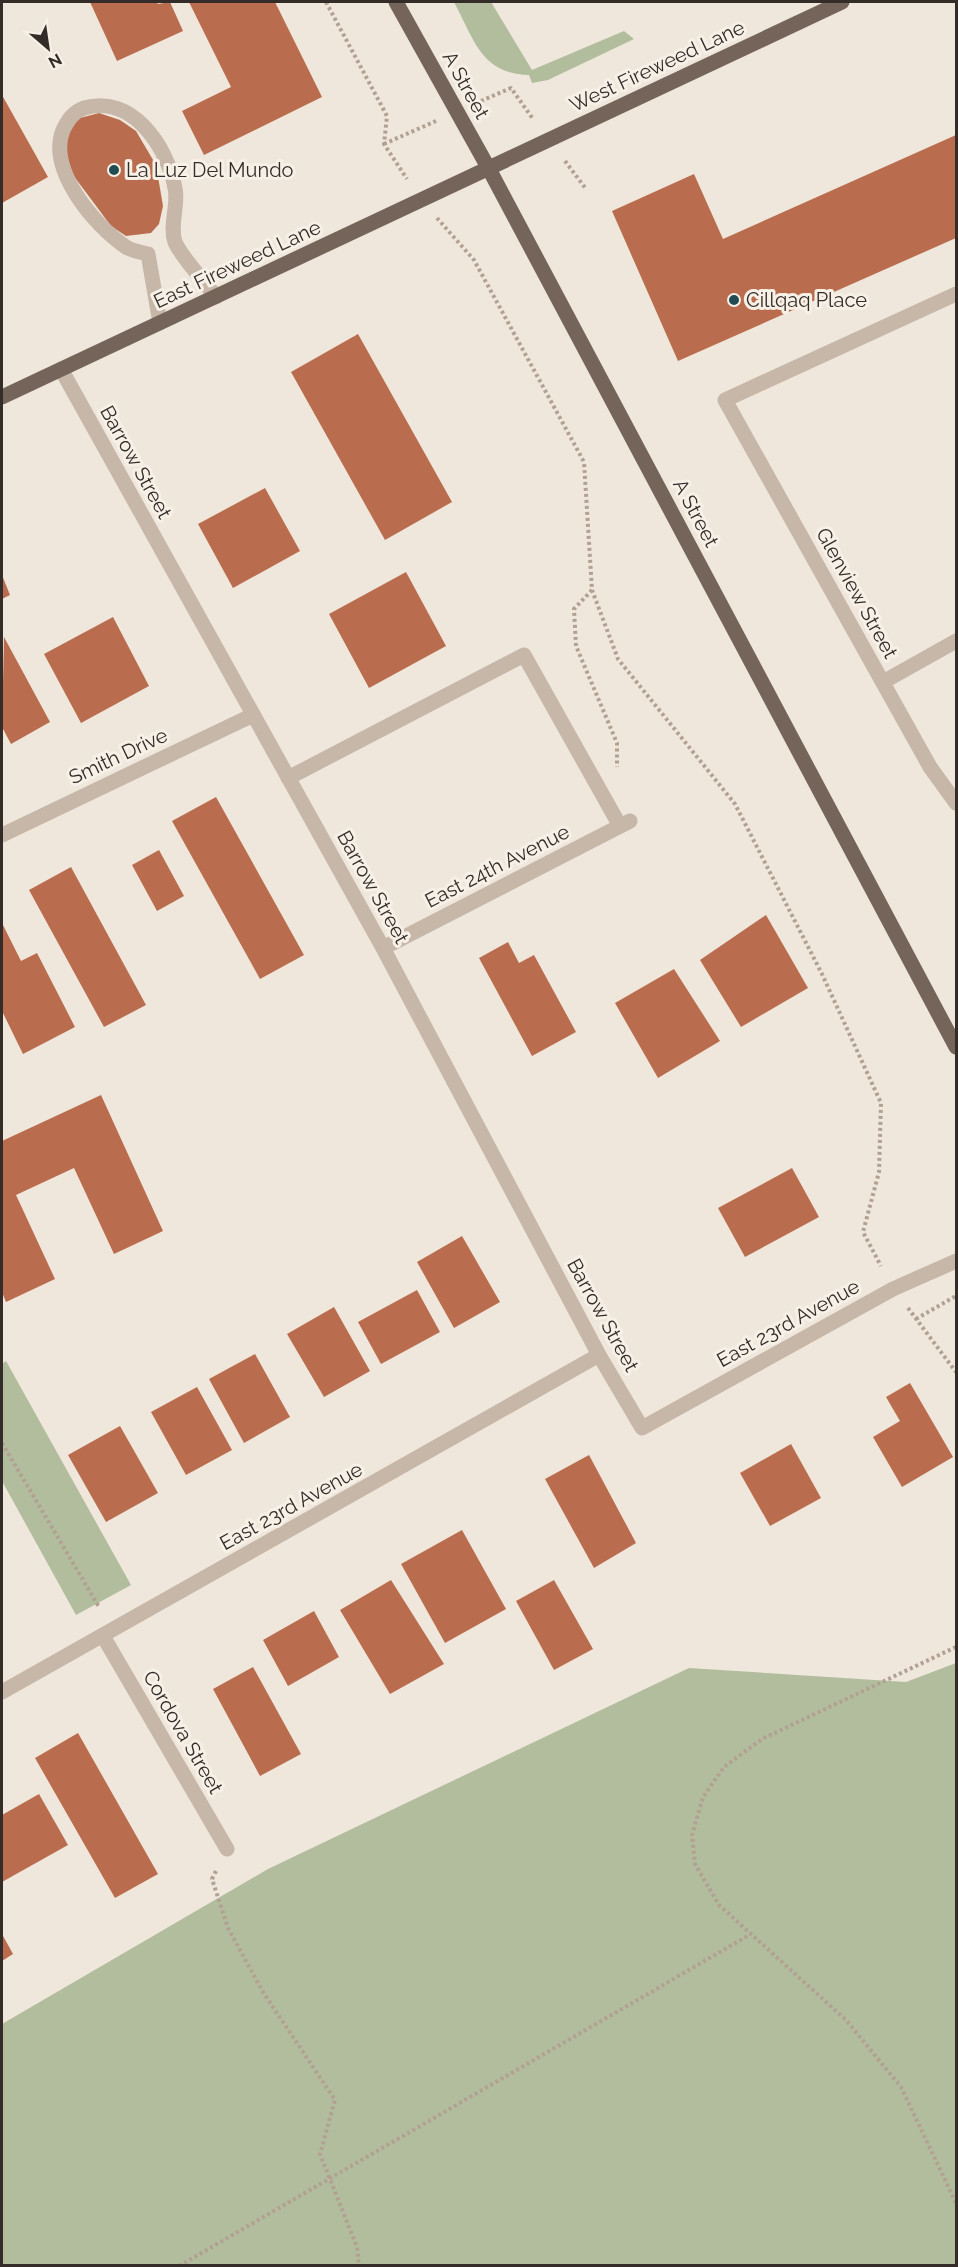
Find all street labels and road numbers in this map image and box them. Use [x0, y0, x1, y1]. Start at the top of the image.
street label: West Fireweed Lane [566, 15, 748, 117]
street label: A Street [438, 47, 494, 123]
street label: East Fireweed Lane [150, 215, 325, 313]
street label: Barrow Street [95, 401, 177, 523]
street label: A Street [668, 475, 724, 551]
street label: Glenview Street [811, 523, 903, 663]
street label: Smith Drive [65, 723, 171, 789]
street label: East 24th Avenue [421, 819, 573, 913]
street label: Barrow Street [332, 826, 414, 948]
street label: Barrow Street [562, 1254, 644, 1376]
street label: East 23rd Avenue [712, 1274, 864, 1372]
street label: East 23rd Avenue [215, 1457, 367, 1555]
street label: Cordova Street [138, 1666, 228, 1798]

